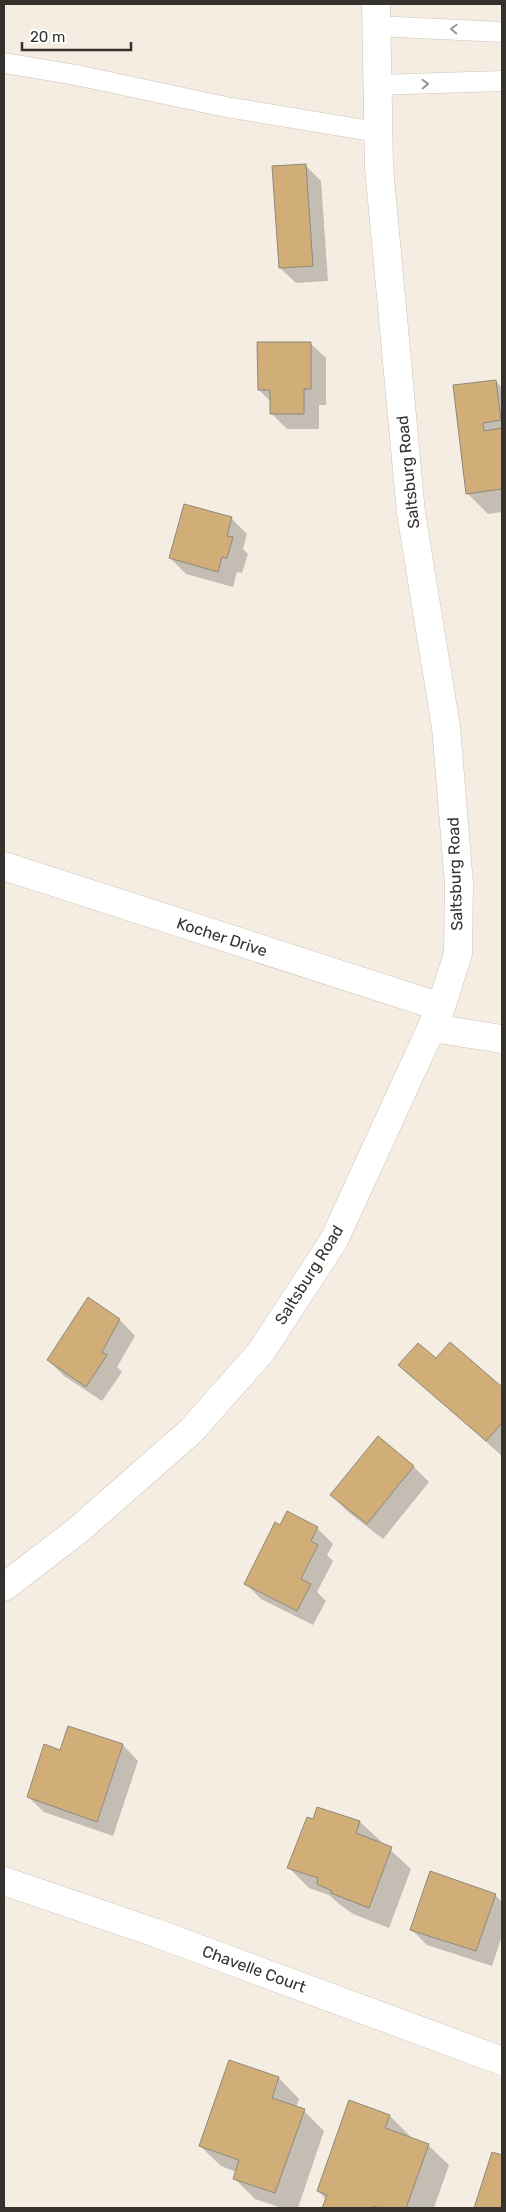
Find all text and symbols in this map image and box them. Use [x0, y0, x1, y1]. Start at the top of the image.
scale bar [22, 20, 131, 52]
one-way arrow [449, 24, 457, 35]
text: 20 m [30, 28, 65, 46]
one-way arrow [421, 78, 429, 89]
street label: Saltsburg Road [393, 415, 423, 529]
street label: Saltsburg Road [444, 817, 466, 931]
street label: Kocher Drive [174, 913, 270, 961]
street label: Saltsburg Road [271, 1222, 347, 1328]
street label: Chavelle Court [200, 1941, 308, 1997]

